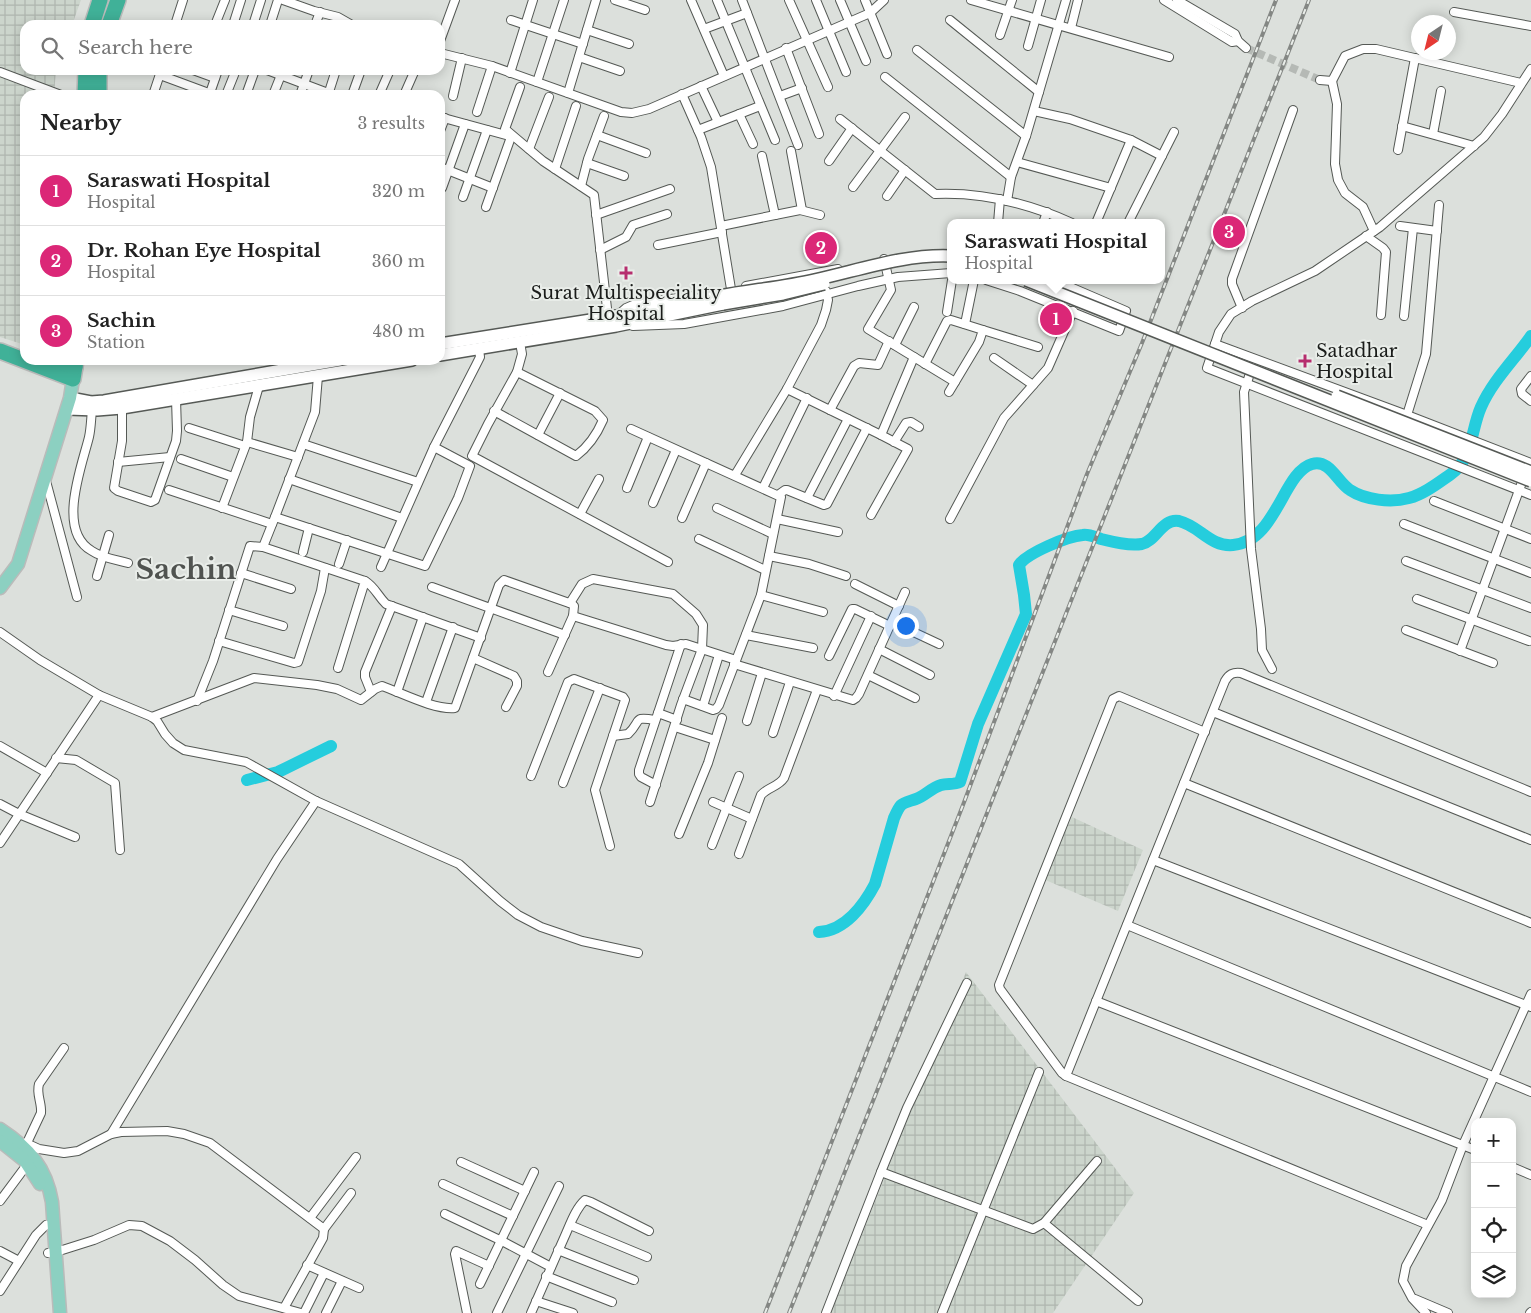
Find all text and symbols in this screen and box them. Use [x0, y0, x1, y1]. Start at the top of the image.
north arrow [1411, 15, 1456, 60]
search box [20, 20, 445, 75]
icon: search [38, 34, 66, 62]
text: Search here [78, 36, 193, 59]
text: Nearby [40, 110, 121, 136]
text: 3 results [357, 113, 425, 133]
text: Saraswati Hospital [87, 169, 270, 192]
text: 1 [53, 181, 59, 201]
text: 320 m [372, 181, 425, 201]
text: Hospital [87, 192, 156, 212]
pin: 3 [1213, 213, 1245, 251]
popup [947, 219, 1165, 284]
pin: 2 [805, 229, 837, 267]
text: Saraswati Hospital [964, 230, 1148, 253]
text: Dr. Rohan Eye Hospital [87, 239, 321, 262]
text: 2 [51, 251, 61, 271]
text: 360 m [372, 251, 425, 271]
text: Hospital [964, 253, 1033, 273]
text: Hospital [87, 262, 156, 282]
marker: Surat Multispeciality Hospital [619, 266, 633, 280]
place label: Surat Multispeciality Hospital [530, 282, 722, 325]
pin: 1 [1040, 300, 1072, 338]
text: Sachin [87, 309, 155, 332]
text: 3 [51, 321, 61, 341]
text: 480 m [373, 321, 425, 341]
text: Station [87, 332, 145, 352]
place label: Satadhar Hospital [1316, 340, 1398, 383]
marker: Satadhar Hospital [1298, 354, 1312, 368]
district label: Sachin [136, 552, 236, 587]
your location [893, 613, 919, 639]
map controls [1471, 1118, 1516, 1298]
button: + [1471, 1118, 1516, 1163]
button: − [1471, 1163, 1516, 1208]
button: locate [1471, 1208, 1516, 1253]
button: layers [1471, 1253, 1516, 1298]

